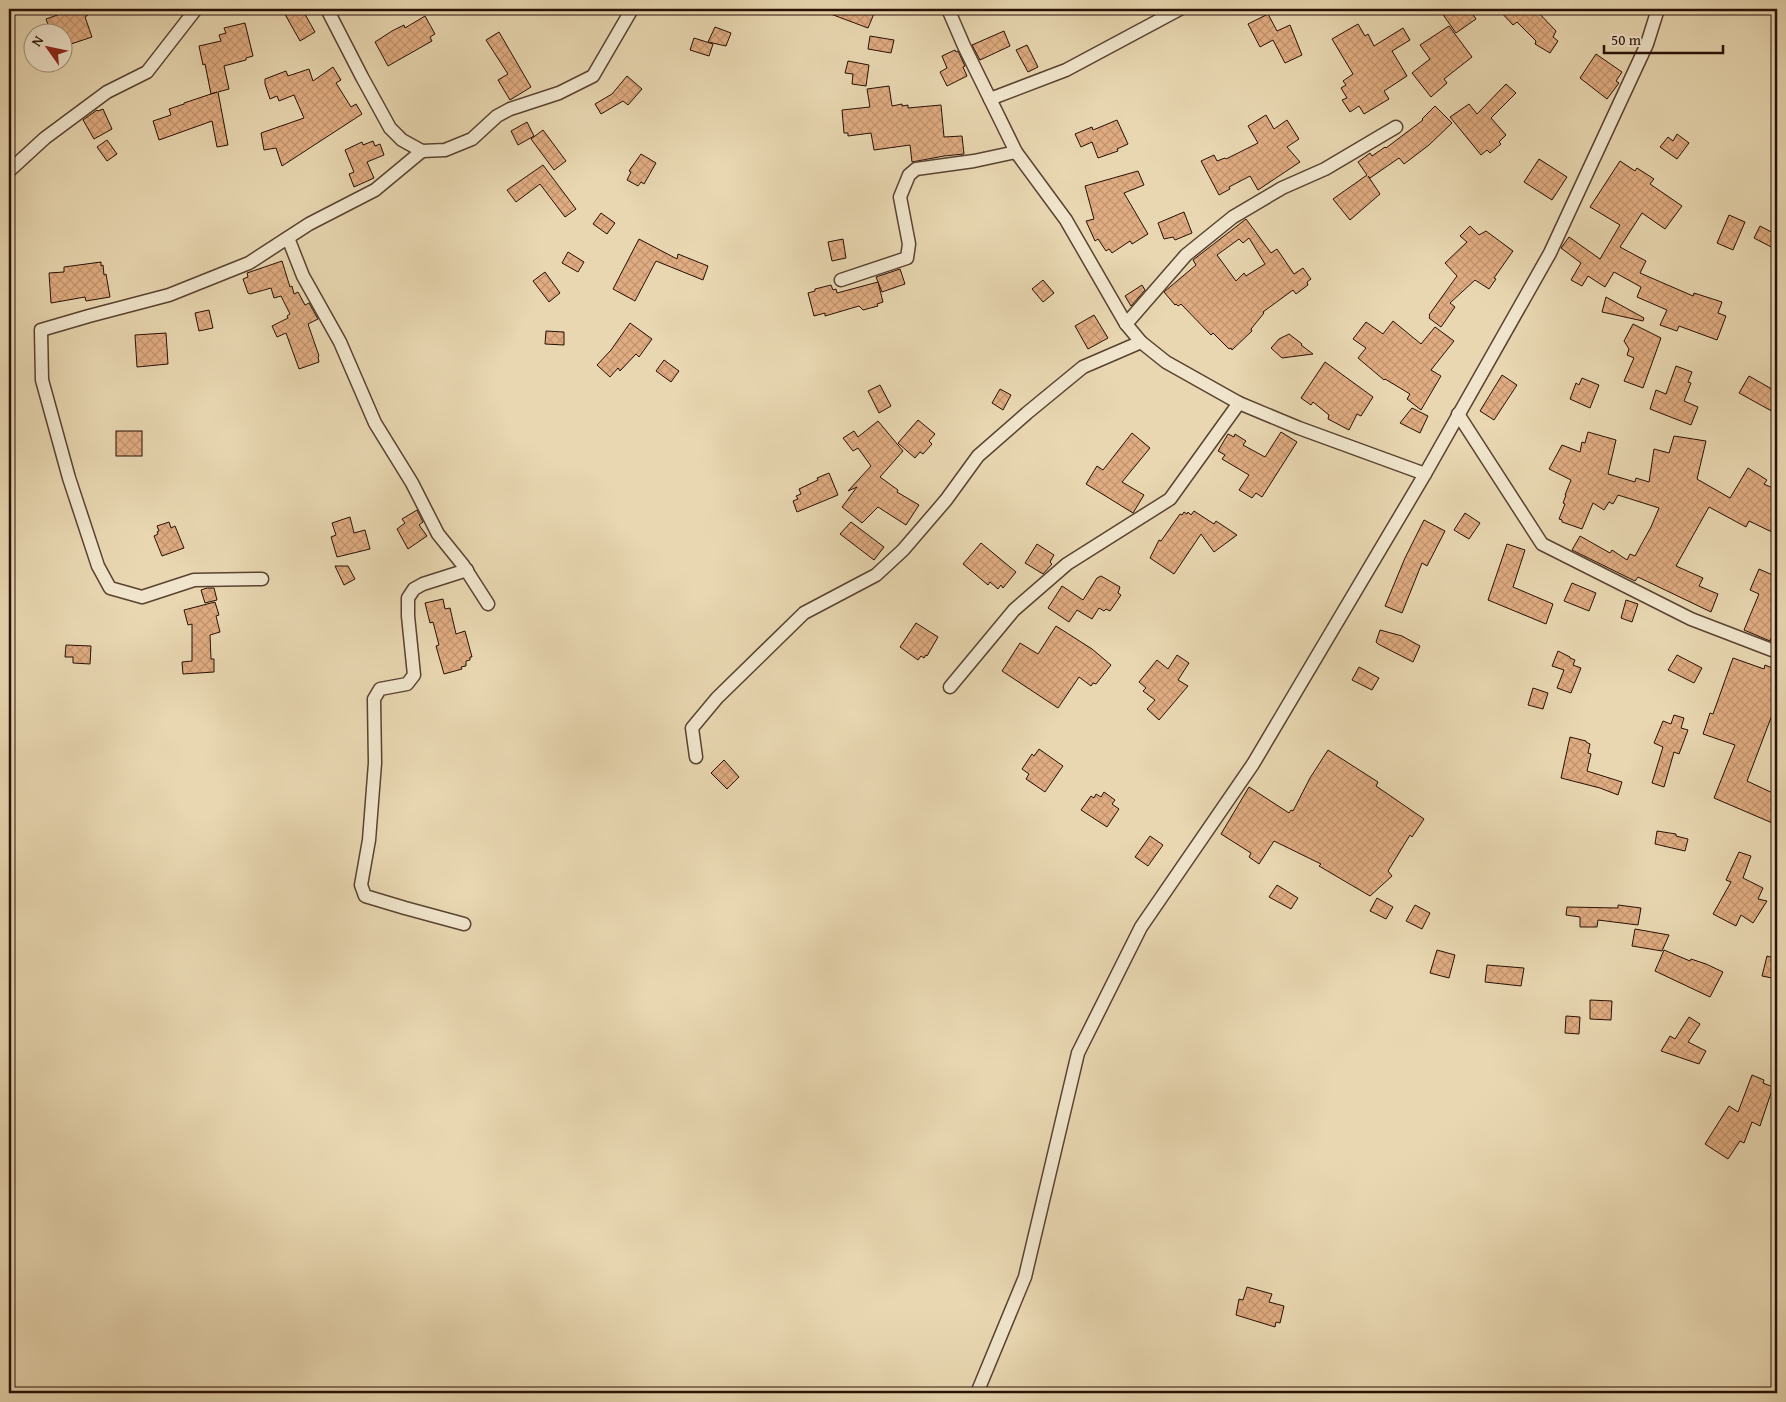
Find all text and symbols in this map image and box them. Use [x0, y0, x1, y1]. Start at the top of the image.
north arrow [22, 22, 72, 72]
scale bar [1604, 22, 1722, 54]
text: 50 m [1611, 29, 1642, 50]
text: N [26, 31, 48, 50]

